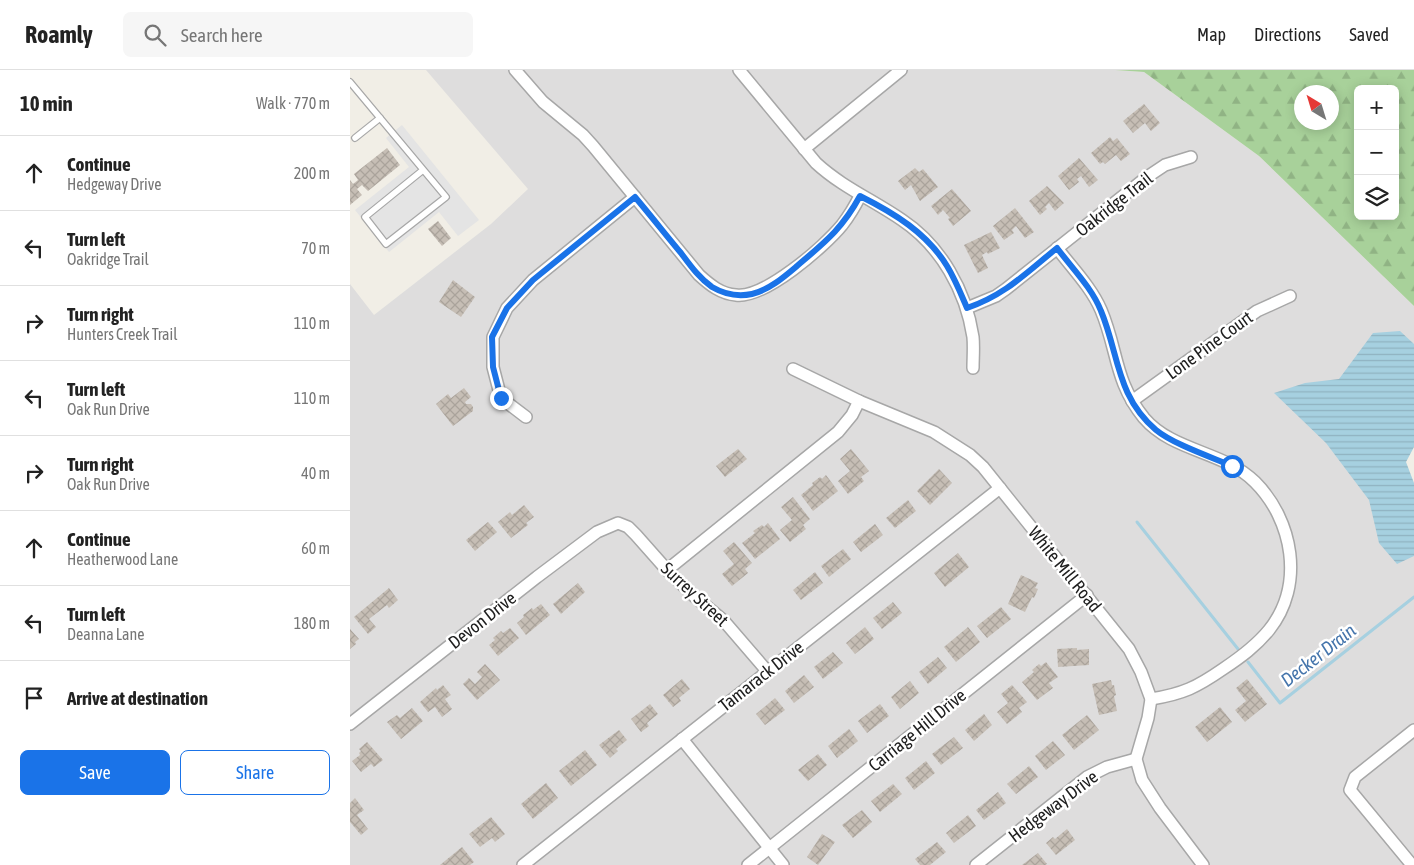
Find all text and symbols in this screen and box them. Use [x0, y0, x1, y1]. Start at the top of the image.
search box [123, 12, 473, 57]
text: Roamly [25, 21, 93, 48]
icon: search [141, 21, 169, 49]
text: Search here [181, 24, 263, 46]
text: Map [1197, 24, 1226, 45]
text: Directions [1254, 24, 1321, 45]
text: Saved [1349, 24, 1389, 45]
north arrow [1294, 85, 1339, 130]
map controls [1354, 85, 1399, 220]
button: + [1354, 85, 1399, 130]
text: 10 min [20, 91, 73, 115]
text: Walk · 770 m [256, 94, 330, 112]
button: − [1354, 130, 1399, 175]
text: Continue [67, 153, 131, 175]
icon: ahead [20, 159, 48, 187]
text: 200 m [294, 164, 330, 182]
street label: Oakridge Trail [1071, 167, 1157, 241]
text: Hedgeway Drive [67, 175, 161, 193]
button: layers [1354, 175, 1399, 220]
text: Turn left [67, 228, 125, 250]
icon: left [20, 234, 48, 262]
text: 70 m [301, 239, 330, 257]
text: Oakridge Trail [67, 250, 149, 268]
text: Turn right [67, 303, 134, 325]
street label: Lone Pine Court [1161, 306, 1257, 384]
icon: right [20, 309, 48, 337]
text: 110 m [294, 314, 330, 332]
text: Hunters Creek Trail [67, 325, 177, 343]
text: Turn left [67, 378, 125, 400]
icon: left [20, 384, 48, 412]
route end [490, 387, 513, 410]
text: 110 m [294, 389, 330, 407]
text: Oak Run Drive [67, 400, 150, 418]
text: Turn right [67, 453, 134, 475]
route start [1221, 455, 1244, 478]
icon: right [20, 459, 48, 487]
text: 40 m [301, 464, 330, 482]
text: Oak Run Drive [67, 475, 150, 493]
street label: White Mill Road [1024, 522, 1106, 616]
text: Continue [67, 528, 131, 550]
icon: ahead [20, 534, 48, 562]
text: 60 m [301, 539, 330, 557]
text: Heatherwood Lane [67, 550, 178, 568]
street label: Surrey Street [657, 558, 733, 630]
street label: Devon Drive [444, 587, 520, 653]
text: Turn left [67, 603, 125, 625]
icon: left [20, 609, 48, 637]
text: 180 m [294, 614, 330, 632]
water label: Decker Drain [1276, 619, 1360, 691]
text: Deanna Lane [67, 625, 144, 643]
street label: Tamarack Drive [714, 636, 808, 716]
icon: arrive [20, 684, 48, 712]
street label: Carriage Hill Drive [864, 684, 970, 776]
text: Arrive at destination [67, 687, 208, 709]
button: Save [20, 750, 170, 795]
button: Share [180, 750, 330, 795]
street label: Hedgeway Drive [1004, 766, 1102, 846]

